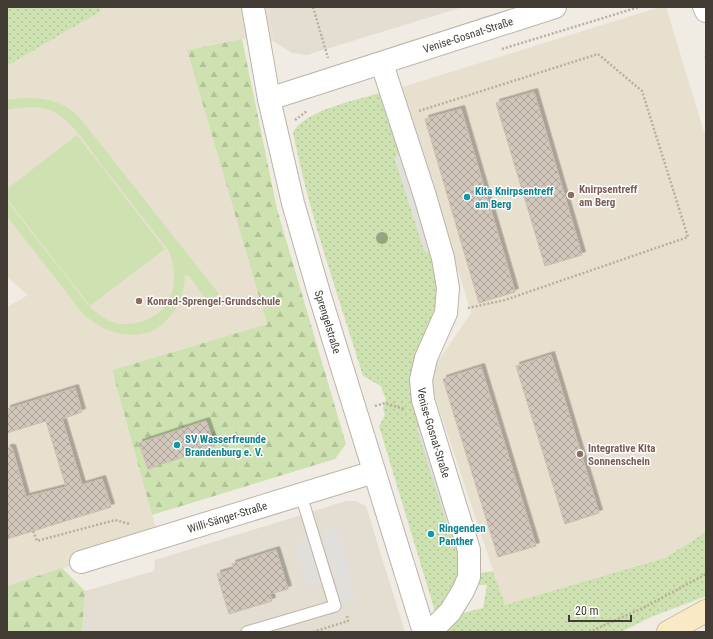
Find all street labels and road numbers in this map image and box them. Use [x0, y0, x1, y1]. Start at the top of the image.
street label: Venise-Gosnat-Straße [421, 15, 515, 56]
street label: Sprengelstraße [312, 289, 343, 355]
street label: Venise-Gosnat-Straße [415, 387, 453, 480]
street label: Willi-Sänger-Straße [186, 499, 269, 536]

